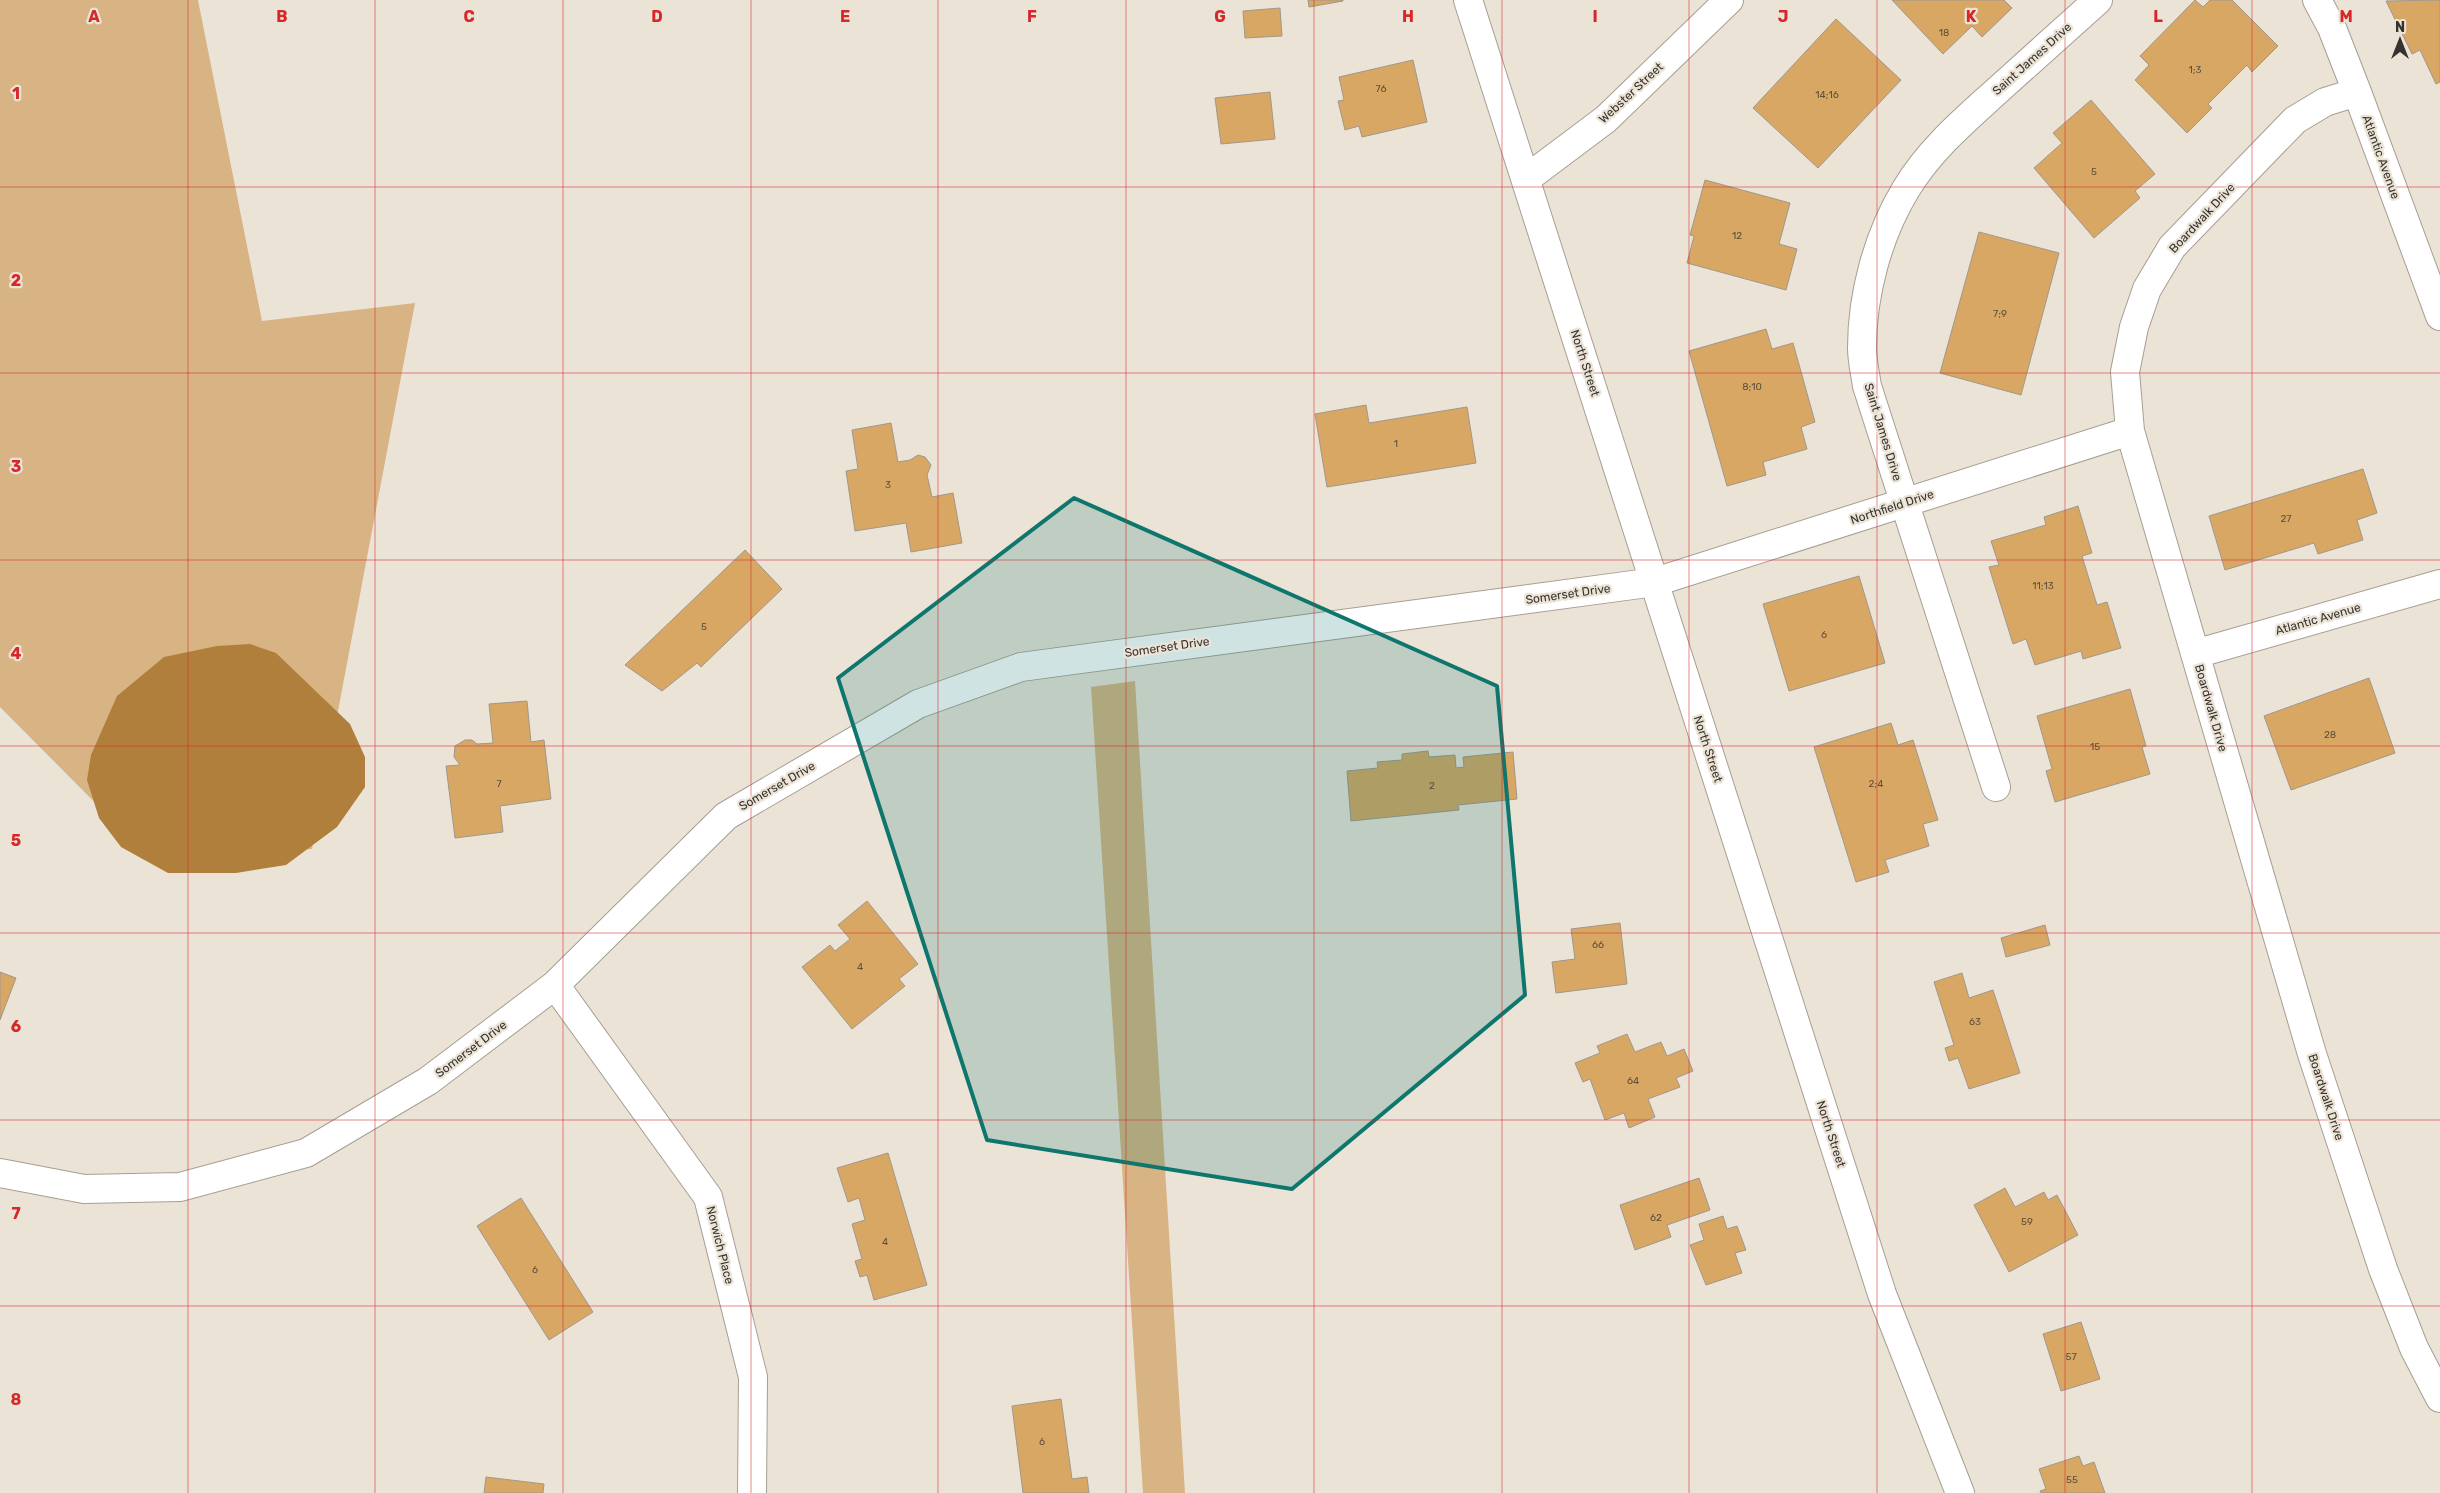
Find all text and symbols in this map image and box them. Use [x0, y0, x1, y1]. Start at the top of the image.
text: A [88, 7, 100, 26]
text: B [276, 7, 288, 26]
text: C [463, 7, 475, 26]
text: D [651, 7, 663, 26]
text: E [840, 7, 850, 26]
text: F [1027, 7, 1037, 26]
text: G [1214, 7, 1226, 26]
text: H [1402, 7, 1414, 26]
text: I [1592, 7, 1598, 26]
text: J [1778, 7, 1788, 26]
text: K [1966, 7, 1977, 26]
text: L [2153, 7, 2163, 26]
text: M [2339, 7, 2353, 26]
north arrow [2375, 15, 2425, 65]
text: N [2395, 19, 2405, 36]
street label: Saint James Drive [1990, 20, 2075, 98]
house number: 18 [1939, 27, 1949, 39]
street label: Webster Street [1596, 59, 1666, 126]
house number: 1;3 [2189, 64, 2202, 76]
house number: 76 [1376, 83, 1386, 95]
text: 1 [12, 84, 20, 103]
house number: 14;16 [1815, 89, 1839, 101]
street label: Atlantic Avenue [2359, 113, 2403, 201]
house number: 5 [2091, 166, 2097, 178]
street label: Boardwalk Drive [2166, 180, 2238, 256]
house number: 12 [1732, 230, 1742, 242]
text: 2 [11, 271, 21, 290]
house number: 7;9 [1993, 308, 2007, 320]
street label: North Street [1568, 328, 1602, 398]
house number: 8;10 [1742, 381, 1762, 393]
street label: Saint James Drive [1861, 382, 1905, 483]
house number: 1 [1394, 438, 1398, 450]
text: 3 [11, 457, 21, 476]
house number: 3 [885, 479, 891, 491]
street label: Northfield Drive [1849, 487, 1936, 527]
house number: 27 [2281, 513, 2292, 525]
house number: 11;13 [2032, 580, 2054, 592]
street label: Somerset Drive [1525, 581, 1612, 607]
street label: Atlantic Avenue [2274, 600, 2362, 638]
house number: 5 [701, 621, 707, 633]
house number: 6 [1821, 629, 1827, 641]
street label: Somerset Drive [1124, 634, 1211, 660]
text: 4 [11, 644, 22, 663]
street label: Boardwalk Drive [2192, 663, 2230, 753]
street label: North Street [1691, 714, 1725, 784]
house number: 28 [2324, 729, 2336, 741]
house number: 15 [2090, 741, 2100, 753]
street label: Somerset Drive [736, 758, 818, 813]
house number: 7 [496, 778, 502, 790]
house number: 2;4 [1869, 778, 1883, 790]
house number: 2 [1429, 780, 1435, 792]
text: 5 [11, 831, 21, 850]
house number: 66 [1592, 939, 1604, 951]
house number: 4 [857, 961, 863, 973]
house number: 63 [1969, 1016, 1981, 1028]
text: 6 [11, 1017, 21, 1036]
street label: Somerset Drive [433, 1017, 510, 1080]
street label: Boardwalk Drive [2305, 1052, 2347, 1142]
house number: 64 [1627, 1075, 1639, 1087]
street label: North Street [1814, 1099, 1848, 1169]
text: 7 [11, 1204, 21, 1223]
street label: Norwich Place [704, 1205, 737, 1286]
house number: 62 [1650, 1212, 1662, 1224]
house number: 59 [2021, 1216, 2033, 1228]
house number: 4 [882, 1236, 888, 1248]
house number: 6 [532, 1264, 538, 1276]
house number: 57 [2065, 1351, 2077, 1363]
text: 8 [11, 1390, 22, 1409]
house number: 6 [1039, 1436, 1045, 1448]
house number: 55 [2066, 1474, 2078, 1486]

